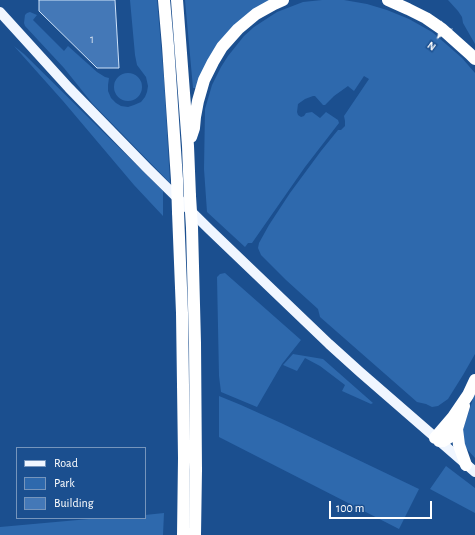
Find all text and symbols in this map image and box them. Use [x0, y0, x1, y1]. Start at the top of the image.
north arrow [419, 16, 459, 56]
house number: 1 [90, 32, 94, 46]
text: N [425, 39, 438, 53]
legend [16, 447, 146, 519]
text: Road [54, 457, 78, 469]
text: Park [54, 477, 75, 489]
scale bar [331, 493, 434, 519]
text: Building [54, 497, 94, 509]
text: 100 m [336, 502, 364, 514]

